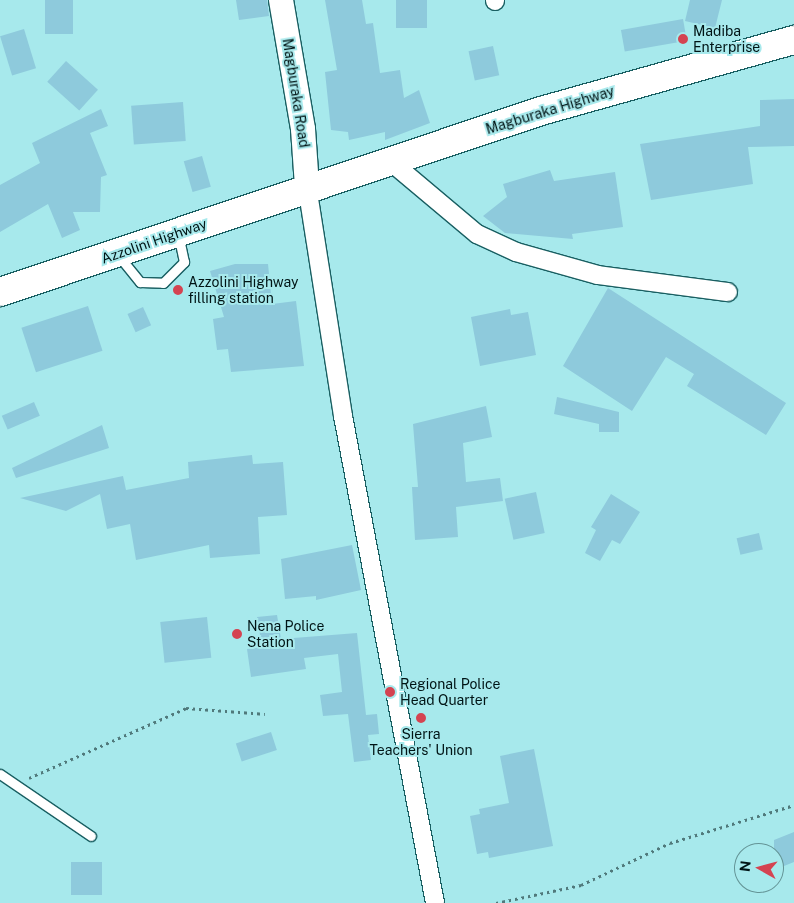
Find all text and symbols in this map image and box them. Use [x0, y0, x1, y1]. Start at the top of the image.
place label: Madiba Enterprise [693, 23, 760, 56]
marker: Madiba Enterprise [677, 33, 689, 45]
street label: Magburaka Road [279, 37, 313, 149]
street label: Magburaka Highway [484, 82, 616, 138]
street label: Azzolini Highway [99, 215, 209, 267]
place label: Azzolini Highway filling station [188, 274, 299, 306]
marker: Azzolini Highway filling station [172, 284, 184, 296]
place label: Nena Police Station [247, 618, 324, 650]
marker: Nena Police Station [231, 628, 243, 640]
place label: Regional Police Head Quarter [400, 676, 500, 709]
marker: Regional Police Head Quarter [384, 686, 396, 698]
marker: Sierra Teachers' Union [415, 712, 427, 724]
place label: Sierra Teachers' Union [369, 726, 473, 759]
north arrow [734, 843, 784, 893]
text: N [736, 860, 754, 873]

